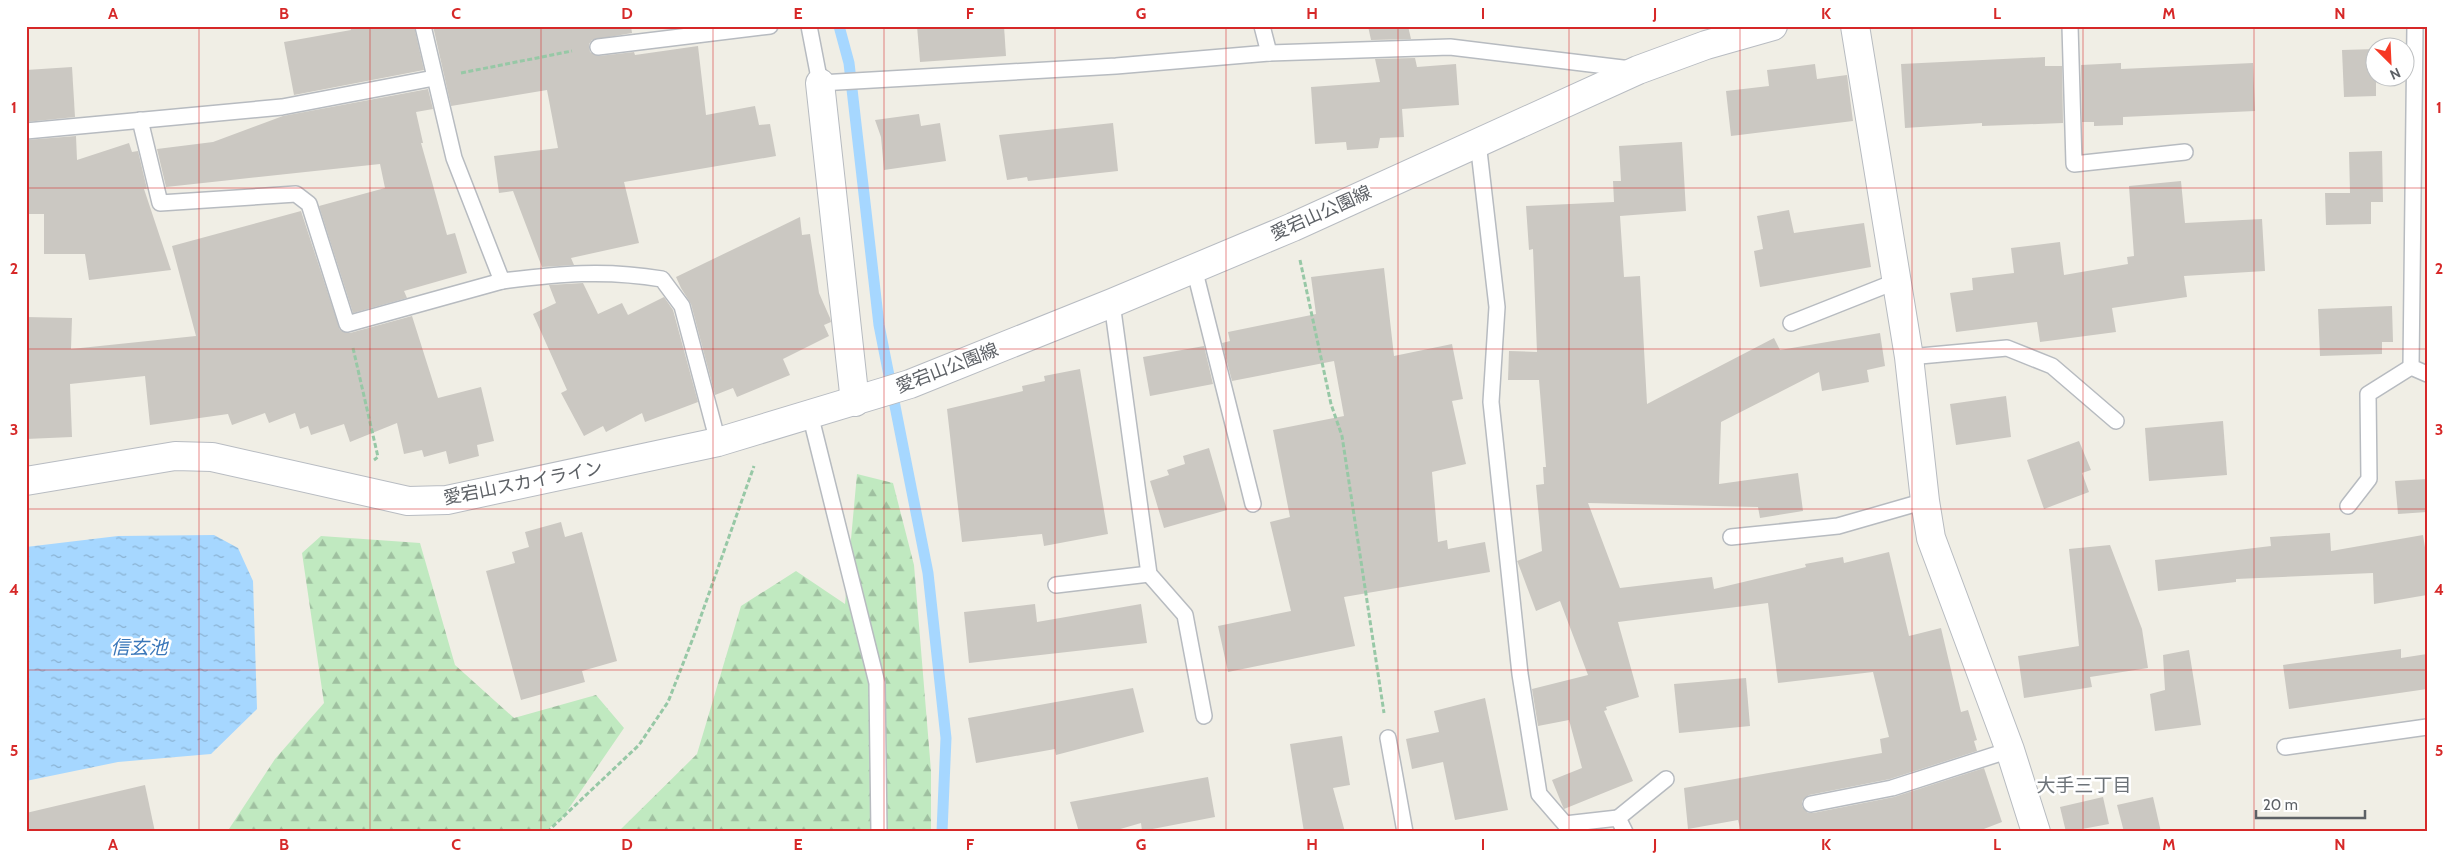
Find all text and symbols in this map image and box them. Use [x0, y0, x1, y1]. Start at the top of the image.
text: A [108, 4, 118, 23]
text: B [279, 4, 289, 23]
text: C [451, 4, 461, 23]
text: D [621, 4, 633, 23]
text: E [793, 4, 803, 23]
text: F [966, 4, 975, 23]
text: G [1136, 4, 1146, 23]
text: H [1306, 4, 1318, 23]
text: I [1481, 4, 1485, 23]
text: J [1652, 4, 1657, 23]
text: K [1821, 4, 1831, 23]
text: L [1993, 4, 2001, 23]
text: M [2162, 4, 2176, 23]
text: N [2334, 4, 2346, 23]
north arrow [2366, 38, 2416, 88]
text: N [2387, 64, 2403, 84]
text: 1 [11, 98, 17, 117]
text: 1 [2436, 98, 2442, 117]
street label: 愛宕山公園線 [1267, 181, 1375, 245]
text: 2 [10, 259, 18, 278]
text: 2 [2435, 259, 2443, 278]
street label: 愛宕山公園線 [893, 338, 1001, 398]
text: 3 [10, 420, 18, 439]
text: 3 [2435, 420, 2443, 439]
street label: 愛宕山スカイライン [441, 457, 605, 509]
text: 4 [9, 580, 19, 599]
text: 4 [2434, 580, 2444, 599]
water label: 信玄池 [110, 636, 169, 659]
text: 5 [10, 741, 18, 760]
text: 5 [2435, 741, 2443, 760]
district label: 大手三丁目 [2036, 774, 2132, 797]
scale bar [2256, 788, 2364, 820]
text: 20 m [2263, 796, 2298, 814]
text: A [108, 835, 118, 854]
text: B [279, 835, 289, 854]
text: C [451, 835, 461, 854]
text: D [621, 835, 633, 854]
text: E [793, 835, 803, 854]
text: F [966, 835, 975, 854]
text: G [1136, 835, 1146, 854]
text: H [1306, 835, 1318, 854]
text: I [1481, 835, 1485, 854]
text: J [1652, 835, 1657, 854]
text: K [1821, 835, 1831, 854]
text: L [1993, 835, 2001, 854]
text: M [2162, 835, 2176, 854]
text: N [2334, 835, 2346, 854]

